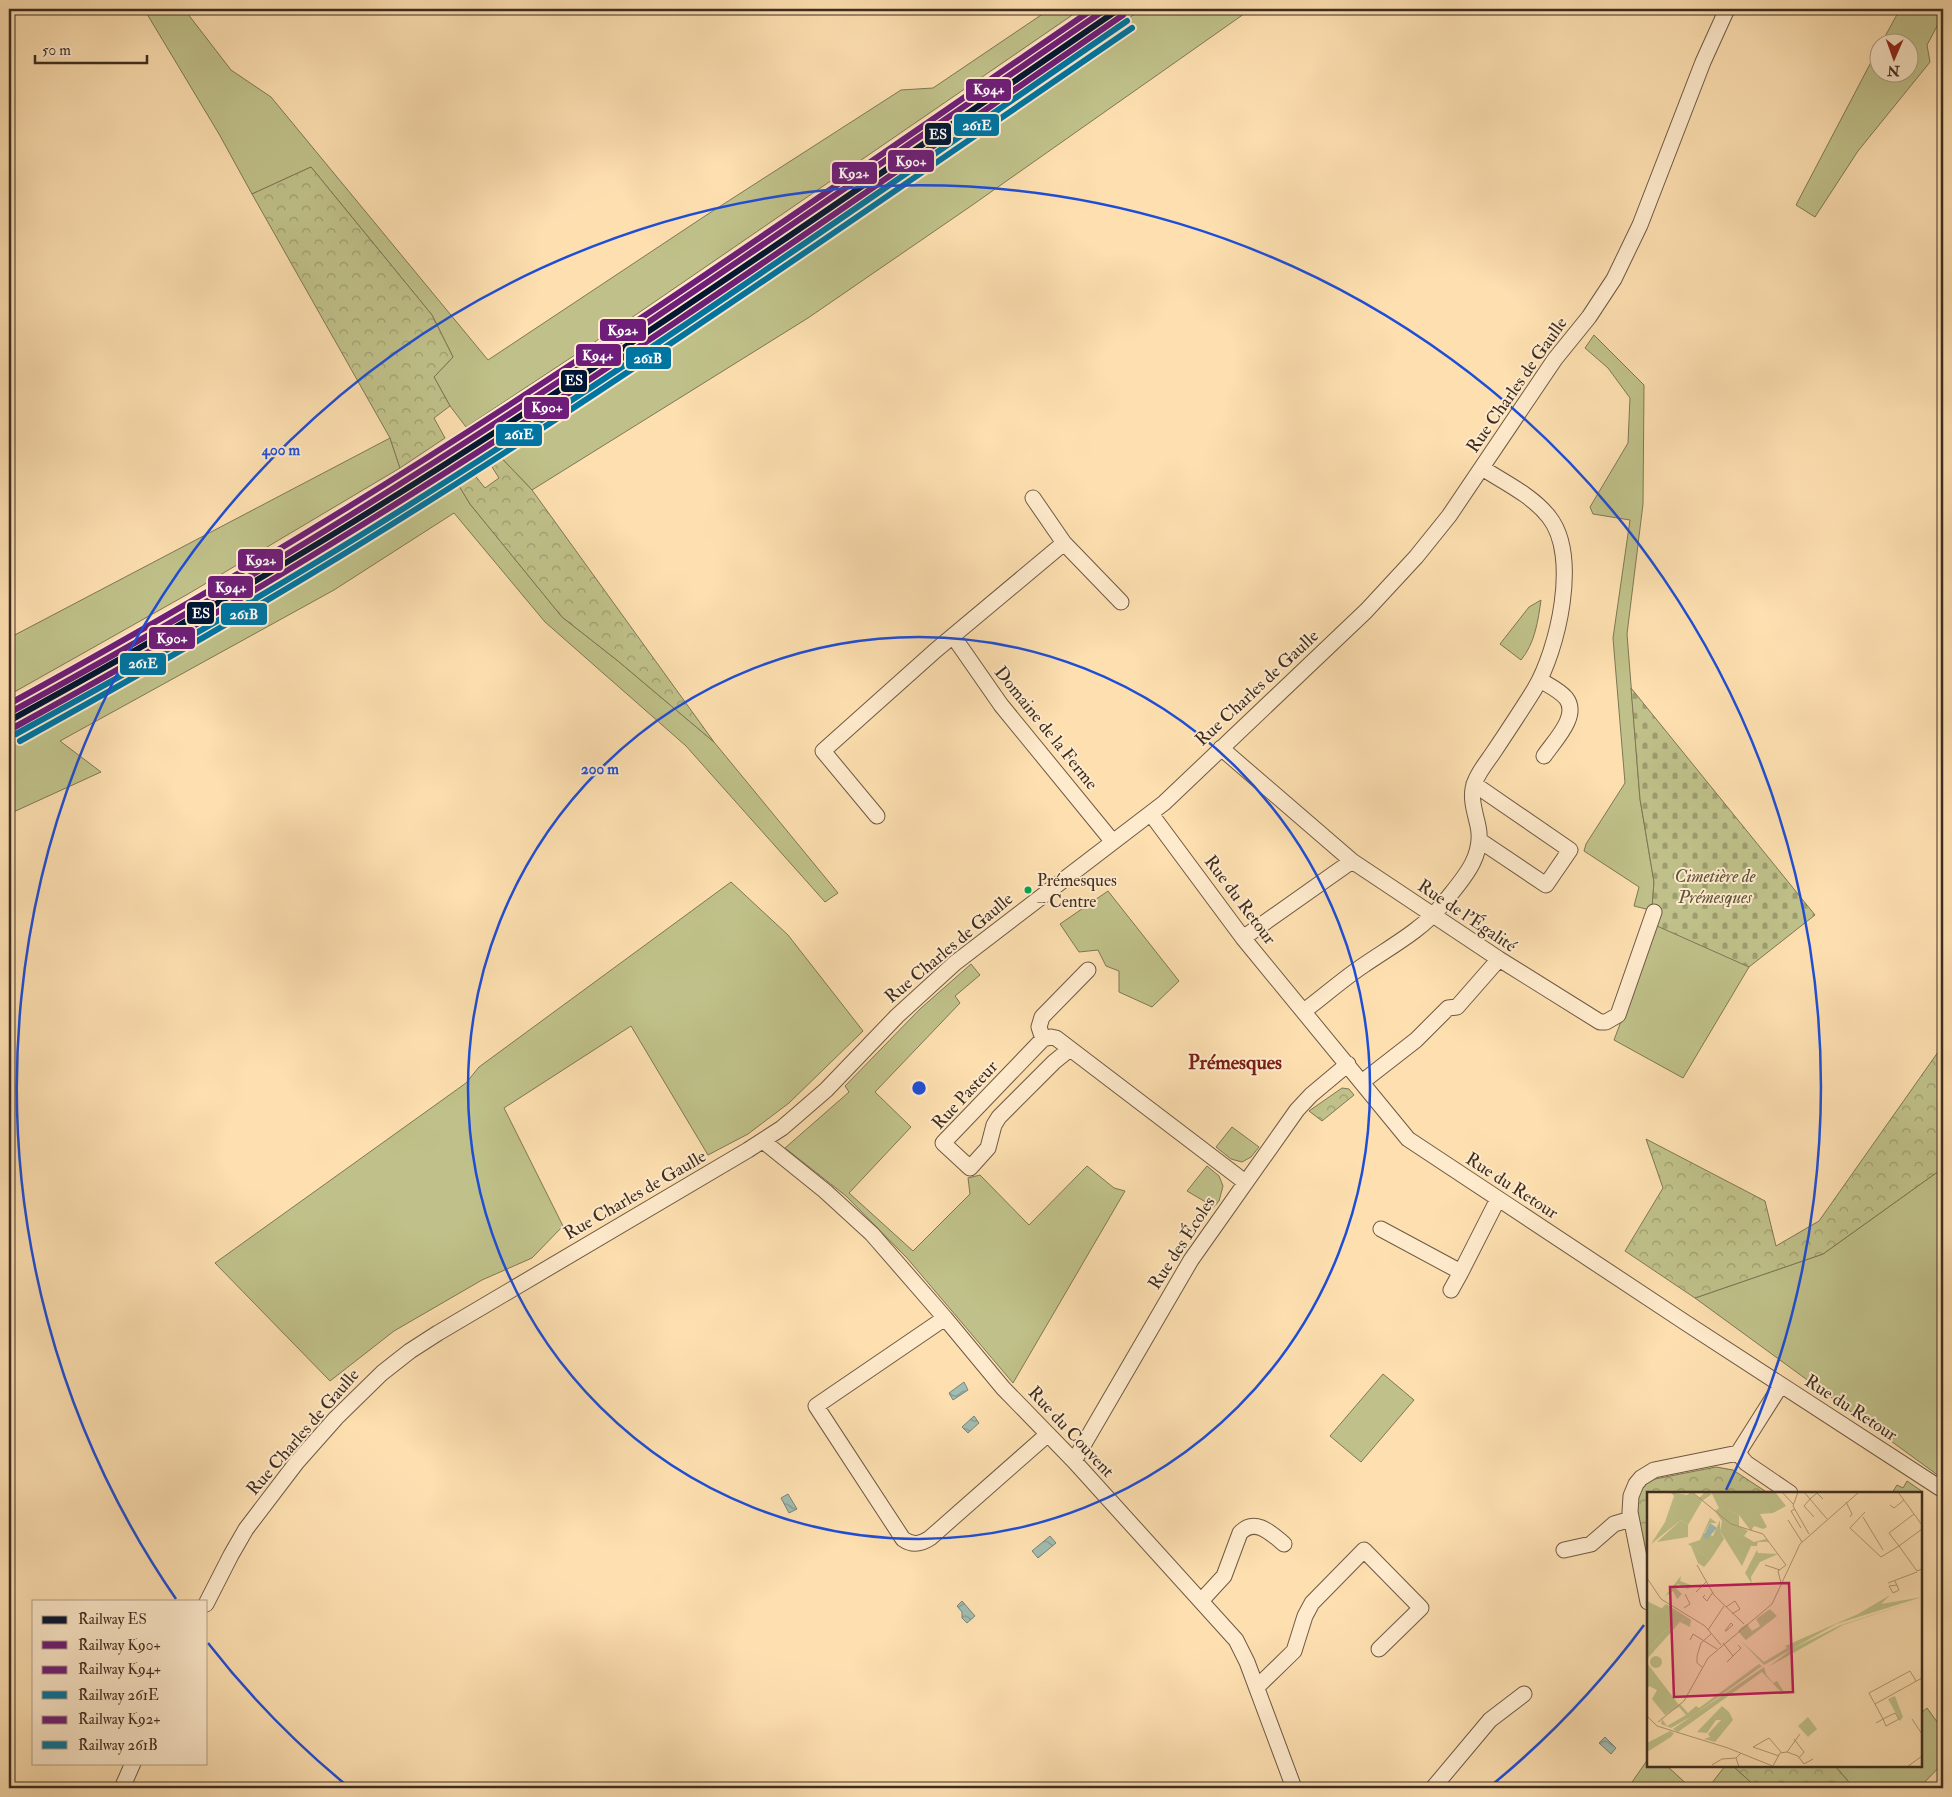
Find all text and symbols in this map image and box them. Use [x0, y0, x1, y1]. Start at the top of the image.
scale bar [35, 32, 148, 64]
north arrow [1870, 32, 1920, 82]
text: 50 m [42, 41, 71, 60]
text: N [1887, 62, 1901, 79]
line badge: K94+ [965, 78, 1012, 102]
text: K94+ [973, 81, 1005, 98]
line badge: 261E [953, 113, 1000, 137]
text: 261E [962, 117, 992, 134]
line badge: ES [924, 122, 952, 146]
text: ES [929, 126, 947, 143]
line badge: K90+ [887, 149, 935, 173]
text: K90+ [896, 153, 927, 170]
line badge: K92+ [831, 161, 878, 185]
text: K92+ [839, 165, 870, 182]
street label: Rue Charles de Gaulle [1461, 312, 1573, 457]
line badge: K92+ [599, 318, 647, 342]
text: K92+ [608, 322, 639, 339]
line badge: K94+ [575, 343, 622, 367]
line badge: 261B [625, 346, 672, 370]
text: K94+ [582, 347, 614, 364]
text: 261B [634, 350, 662, 367]
line badge: ES [560, 369, 588, 393]
text: ES [565, 372, 583, 389]
line badge: K90+ [523, 396, 570, 420]
text: K90+ [532, 399, 563, 416]
line badge: 261E [495, 423, 543, 447]
text: 261E [504, 426, 534, 443]
text: 400 m [261, 441, 300, 460]
line badge: K92+ [237, 548, 284, 572]
text: K92+ [246, 552, 277, 569]
line badge: K94+ [207, 575, 254, 599]
text: K94+ [215, 579, 247, 596]
line badge: ES [186, 601, 215, 625]
line badge: 261B [220, 602, 268, 626]
text: ES [192, 605, 210, 622]
text: 261B [230, 606, 258, 623]
street label: Rue Charles de Gaulle [1190, 624, 1324, 751]
line badge: K90+ [148, 626, 196, 650]
text: K90+ [157, 630, 188, 647]
line badge: 261E [119, 652, 167, 676]
text: 261E [128, 655, 158, 672]
street label: Domaine de la Ferme [989, 661, 1103, 795]
text: 200 m [581, 760, 619, 779]
street label: Rue du Retour [1199, 851, 1281, 949]
park label: Cimetière de Prémesques [1675, 865, 1757, 909]
place label: Prémesques – Centre [1037, 870, 1117, 912]
street label: Rue de l'Égalité [1413, 874, 1521, 958]
marker: Prémesques – Centre [1023, 885, 1033, 895]
street label: Rue Charles de Gaulle [880, 887, 1018, 1008]
district label: Prémesques [1188, 1050, 1282, 1076]
street label: Rue Pasteur [927, 1055, 1003, 1134]
centre of rings [910, 1079, 928, 1097]
street label: Rue Charles de Gaulle [560, 1145, 711, 1245]
street label: Rue du Retour [1461, 1147, 1563, 1225]
street label: Rue des Écoles [1143, 1192, 1221, 1294]
street label: Rue Charles de Gaulle [242, 1363, 365, 1500]
street label: Rue du Retour [1800, 1369, 1902, 1447]
street label: Rue du Couvent [1023, 1382, 1119, 1483]
inset map [1647, 1492, 1922, 1767]
legend [32, 1600, 208, 1764]
text: Railway ES [78, 1610, 147, 1629]
text: Railway K90+ [78, 1636, 161, 1655]
text: Railway K94+ [78, 1660, 161, 1679]
text: Railway 261E [78, 1686, 159, 1705]
text: Railway K92+ [78, 1710, 161, 1729]
text: Railway 261B [78, 1736, 158, 1755]

